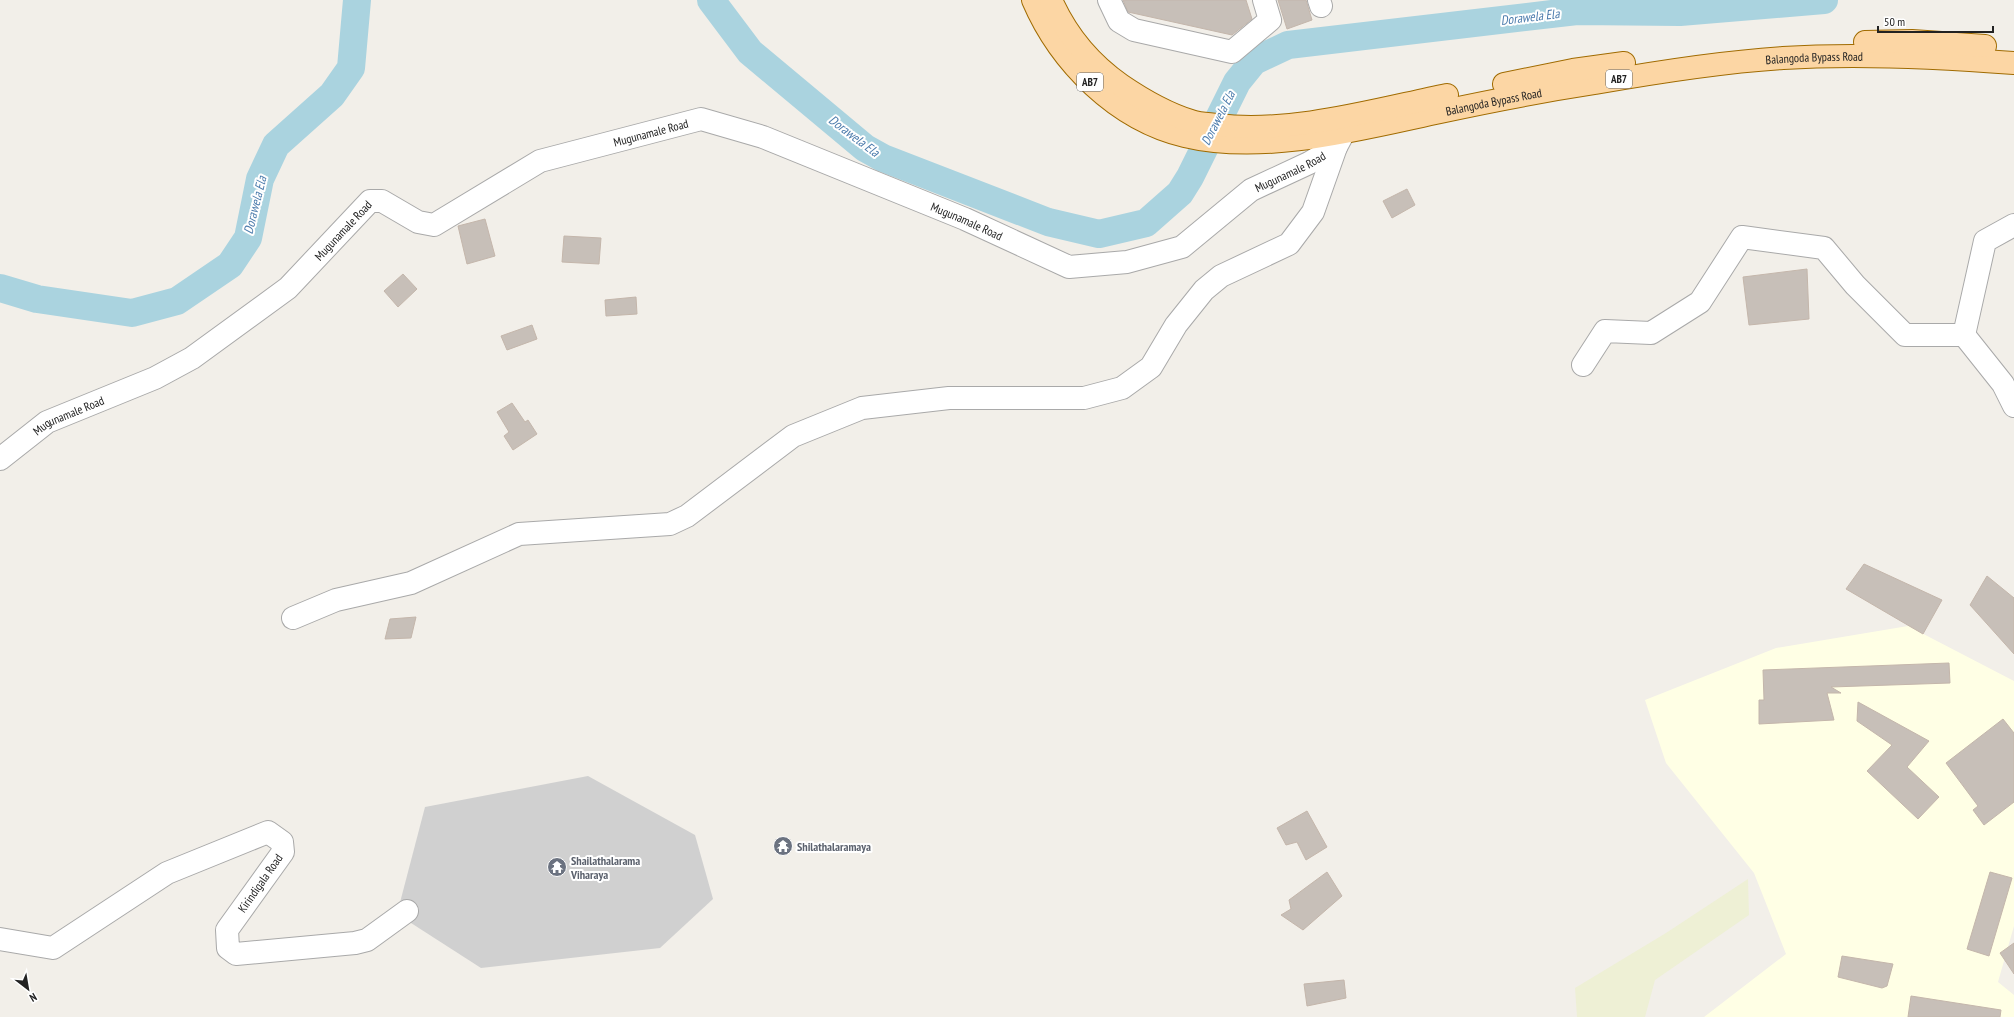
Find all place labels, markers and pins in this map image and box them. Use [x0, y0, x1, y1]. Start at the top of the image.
temple icon: Shilathalaramaya [772, 835, 794, 857]
place label: Shilathalaramaya [797, 839, 871, 854]
place label: Shailathalarama Viharaya [570, 853, 640, 882]
temple icon: Shailathalarama Viharaya [546, 856, 568, 878]

